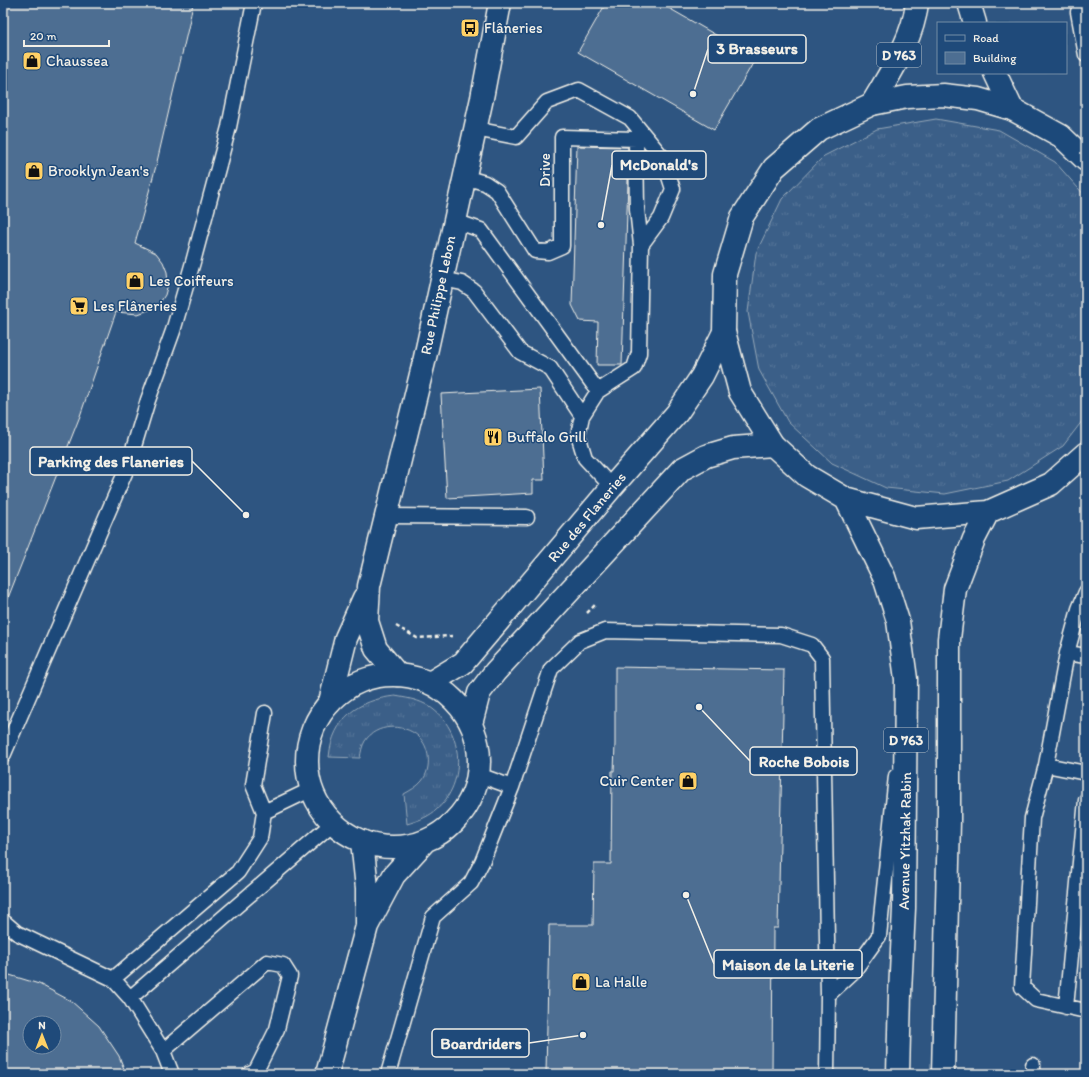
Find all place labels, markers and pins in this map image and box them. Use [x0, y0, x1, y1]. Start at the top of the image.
bus stop icon: Flâneries [459, 17, 481, 39]
place label: Flâneries [484, 19, 543, 37]
callout: 3 Brasseurs [708, 35, 806, 63]
shop icon: Chaussea [21, 50, 43, 72]
place label: Chaussea [46, 52, 108, 70]
callout: McDonald's [612, 151, 706, 179]
shop icon: Brooklyn Jean's [23, 160, 45, 182]
place label: Brooklyn Jean's [48, 162, 149, 180]
shop icon: Les Coiffeurs [124, 270, 146, 292]
place label: Les Coiffeurs [149, 272, 234, 290]
supermarket icon: Les Flâneries [68, 295, 90, 317]
place label: Les Flâneries [93, 297, 177, 315]
restaurant icon: Buffalo Grill [482, 426, 504, 448]
place label: Buffalo Grill [507, 428, 588, 446]
callout: Parking des Flaneries [30, 447, 192, 475]
callout: Roche Bobois [750, 747, 857, 775]
shop icon: Cuir Center [677, 770, 699, 792]
place label: Cuir Center [599, 772, 674, 790]
callout: Maison de la Literie [714, 950, 862, 978]
shop icon: La Halle [570, 971, 592, 993]
place label: La Halle [595, 973, 647, 991]
callout: Boardriders [432, 1029, 529, 1057]

